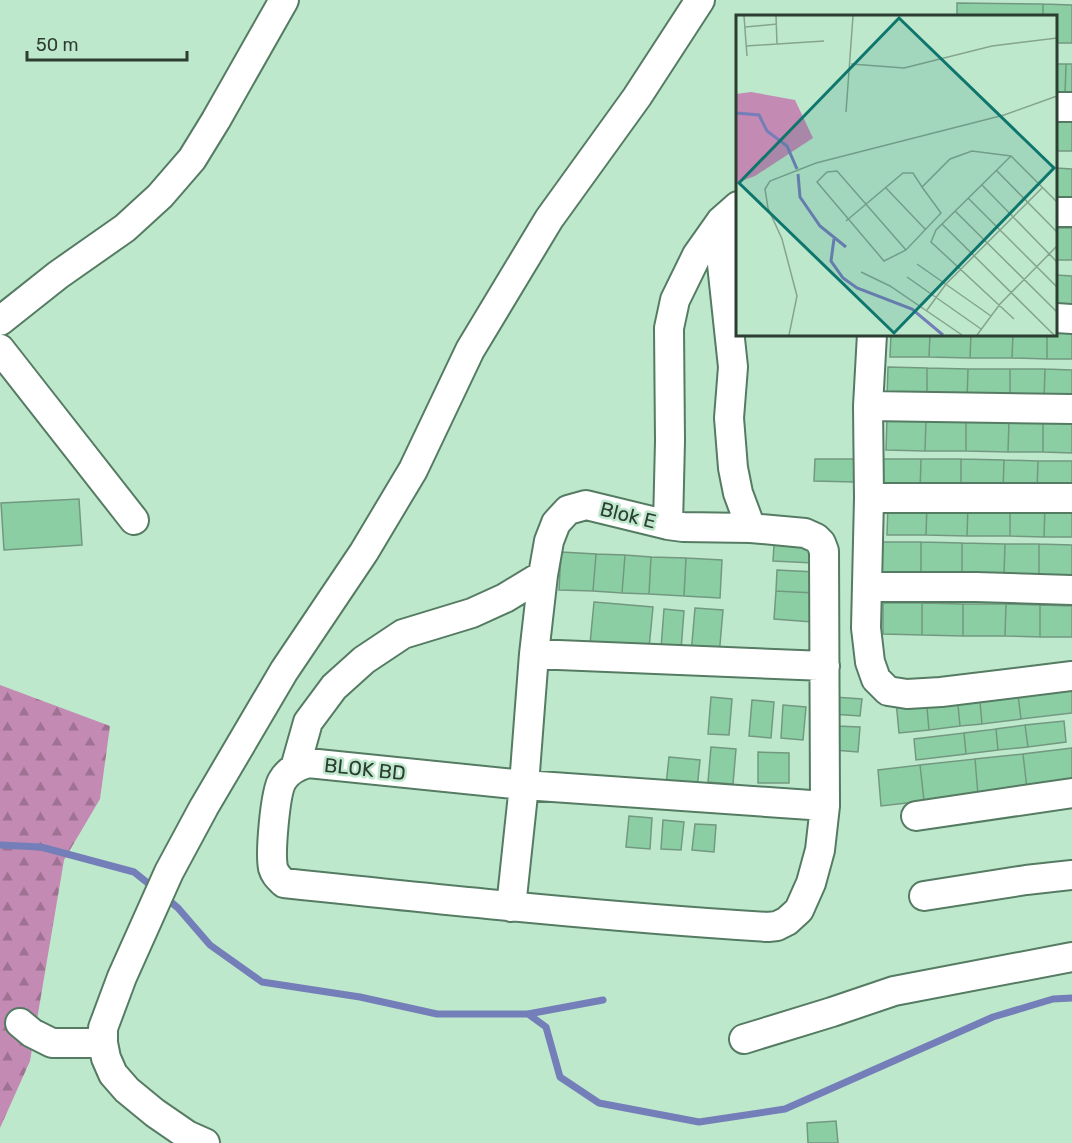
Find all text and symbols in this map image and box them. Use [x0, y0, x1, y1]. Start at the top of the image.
inset map [736, 15, 1057, 336]
scale bar [27, 24, 188, 62]
text: 50 m [36, 34, 79, 56]
street label: Blok E [598, 496, 658, 534]
street label: BLOK BD [323, 753, 407, 785]

